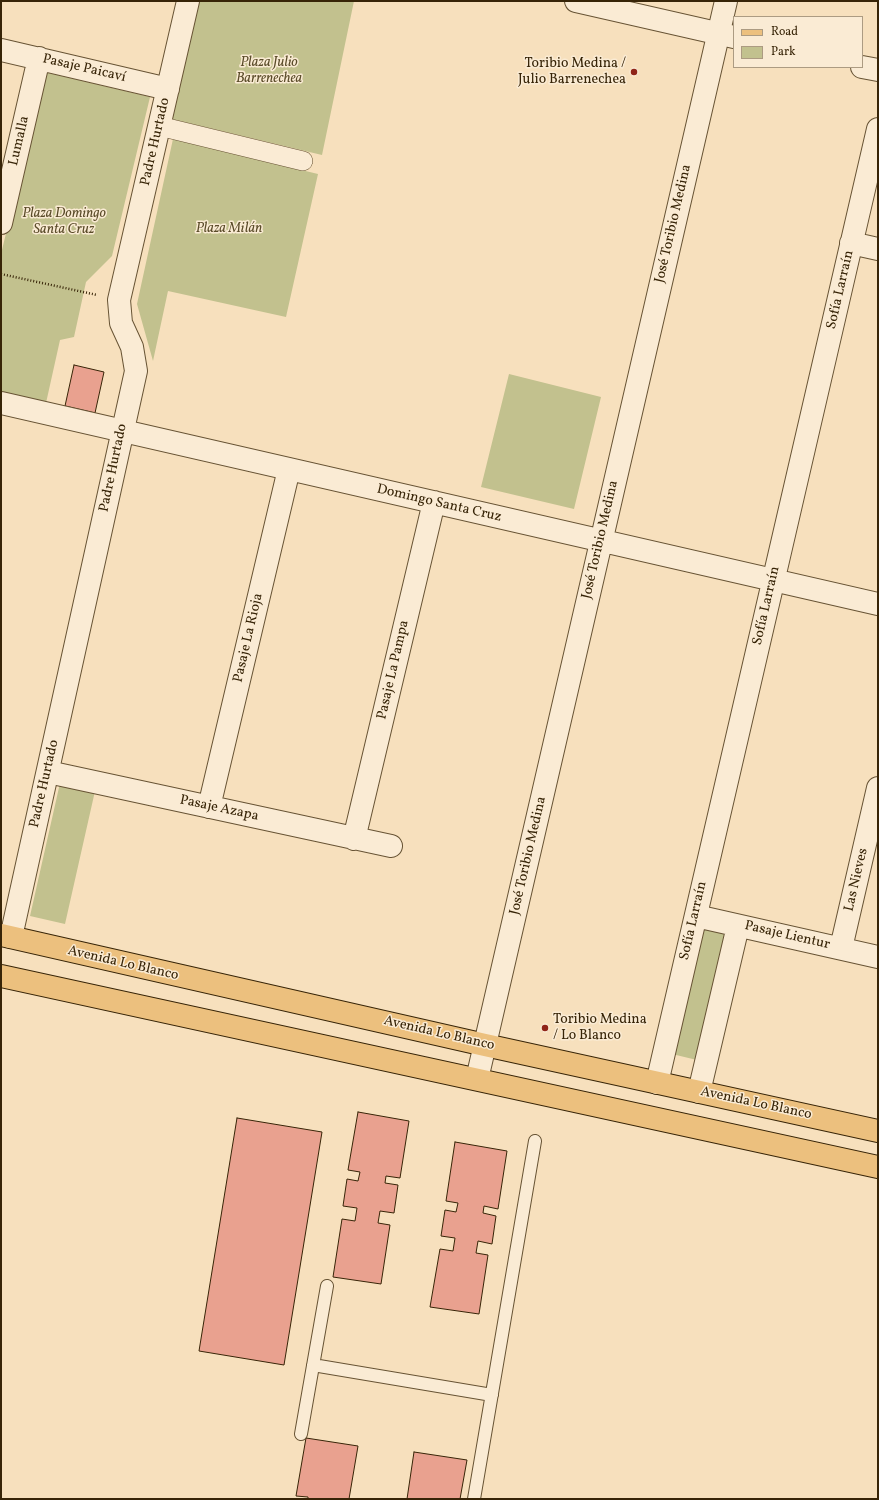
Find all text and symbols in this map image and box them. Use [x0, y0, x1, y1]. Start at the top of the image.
legend [733, 16, 863, 68]
text: Road [771, 24, 798, 40]
text: Park [771, 44, 796, 60]
street label: Pasaje Paicaví [41, 51, 127, 87]
park label: Plaza Julio Barrenechea [236, 55, 302, 88]
place label: Toribio Medina / Julio Barrenechea [518, 56, 626, 88]
marker: Toribio Medina / Julio Barrenechea [629, 67, 639, 77]
street label: Padre Hurtado [138, 96, 174, 188]
street label: Lumalla [6, 115, 34, 167]
street label: José Toribio Medina [652, 163, 696, 285]
park label: Plaza Domingo Santa Cruz [22, 206, 106, 238]
park label: Plaza Milán [196, 221, 262, 237]
street label: Sofía Larraín [824, 249, 858, 331]
street label: Padre Hurtado [96, 422, 132, 514]
street label: José Toribio Medina [579, 479, 623, 601]
street label: Domingo Santa Cruz [375, 481, 503, 527]
street label: Sofía Larraín [750, 565, 784, 647]
street label: Pasaje La Rioja [231, 592, 267, 684]
street label: Pasaje La Pampa [374, 619, 414, 721]
street label: Padre Hurtado [27, 738, 63, 830]
street label: Pasaje Azapa [178, 792, 260, 826]
street label: José Toribio Medina [507, 795, 551, 917]
street label: Las Nieves [842, 847, 872, 913]
street label: Sofía Larraín [677, 880, 711, 962]
street label: Pasaje Lientur [743, 918, 831, 954]
street label: Avenida Lo Blanco [66, 943, 180, 985]
place label: Toribio Medina / Lo Blanco [553, 1012, 647, 1044]
street label: Avenida Lo Blanco [382, 1013, 496, 1055]
marker: Toribio Medina / Lo Blanco [540, 1023, 550, 1033]
street label: Avenida Lo Blanco [699, 1084, 813, 1124]

